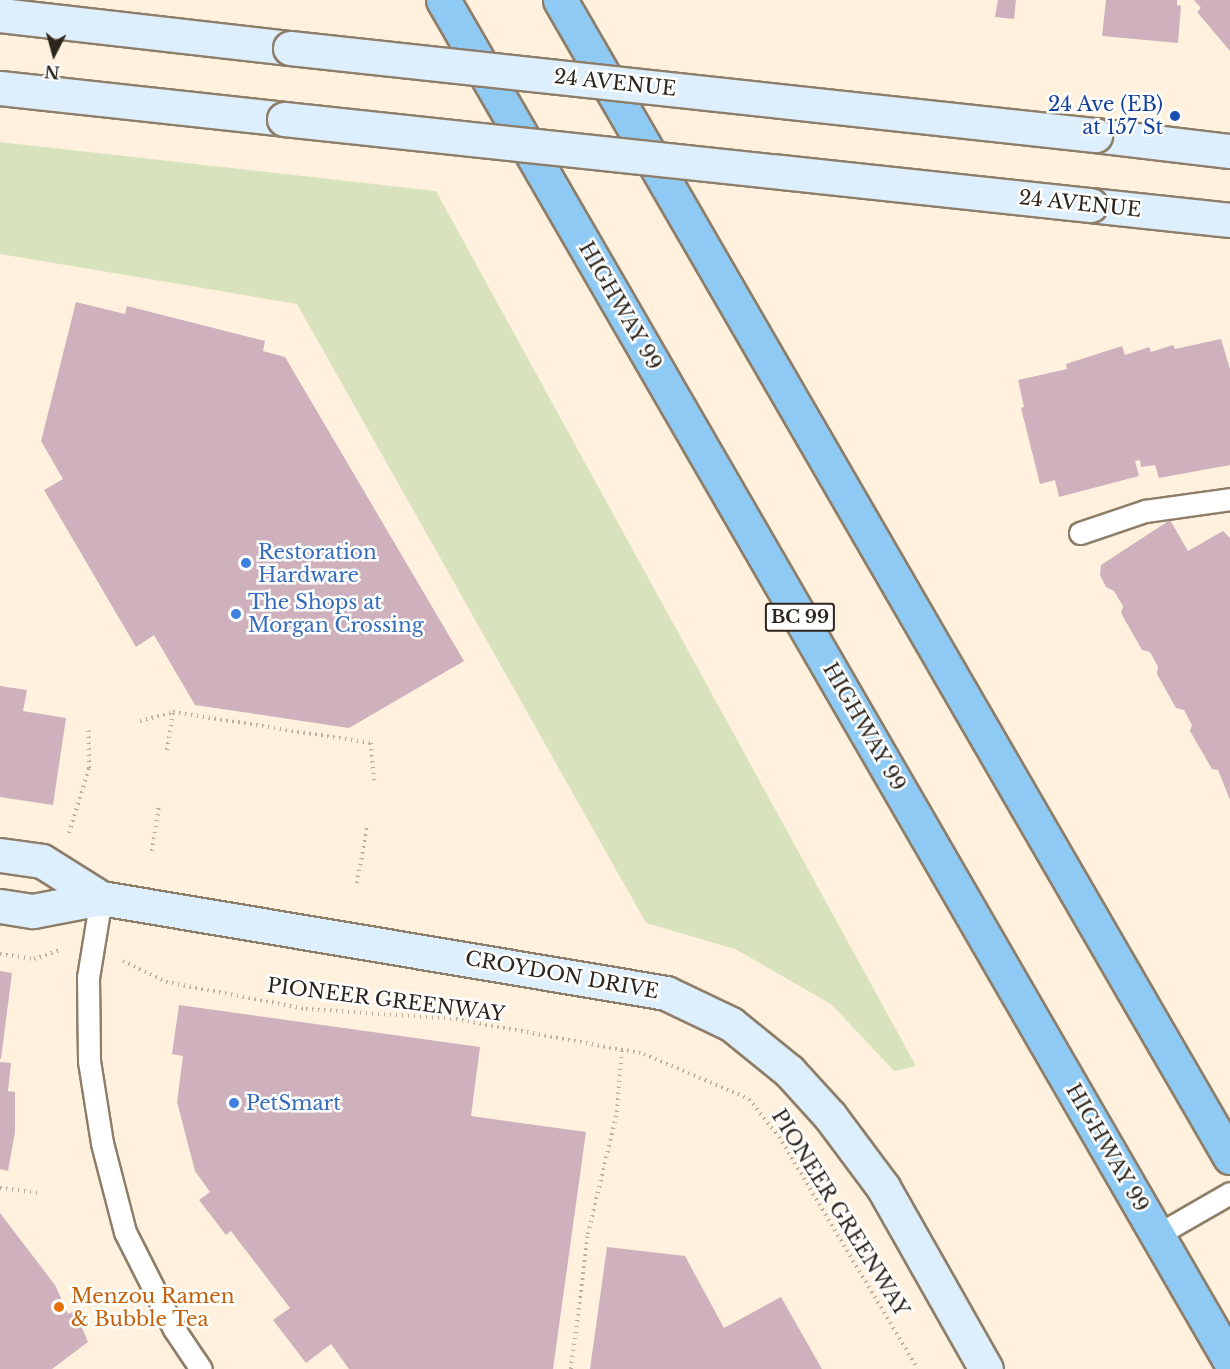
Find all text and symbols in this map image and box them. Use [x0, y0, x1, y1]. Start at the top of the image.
north arrow [24, 24, 84, 84]
text: N [44, 61, 61, 83]
street label: 24 AVENUE [552, 65, 678, 101]
place label: 24 Ave (EB) at 157 St [1047, 92, 1163, 139]
marker: 24 Ave (EB) at 157 St [1168, 109, 1182, 123]
street label: 24 AVENUE [1017, 186, 1143, 222]
street label: HIGHWAY 99 [573, 237, 667, 375]
place label: Restoration Hardware [258, 540, 377, 587]
marker: Restoration Hardware [239, 556, 253, 570]
place label: The Shops at Morgan Crossing [248, 590, 424, 637]
road number: BC 99 [764, 602, 836, 632]
marker: The Shops at Morgan Crossing [229, 607, 243, 621]
street label: HIGHWAY 99 [817, 658, 911, 796]
street label: CROYDON DRIVE [463, 946, 661, 1004]
street label: PIONEER GREENWAY [265, 973, 507, 1027]
street label: HIGHWAY 99 [1060, 1079, 1154, 1217]
place label: PetSmart [246, 1091, 341, 1115]
marker: PetSmart [227, 1096, 241, 1110]
street label: PIONEER GREENWAY [766, 1105, 914, 1321]
place label: Menzou Ramen & Bubble Tea [71, 1284, 234, 1331]
marker: Menzou Ramen & Bubble Tea [52, 1300, 66, 1314]

